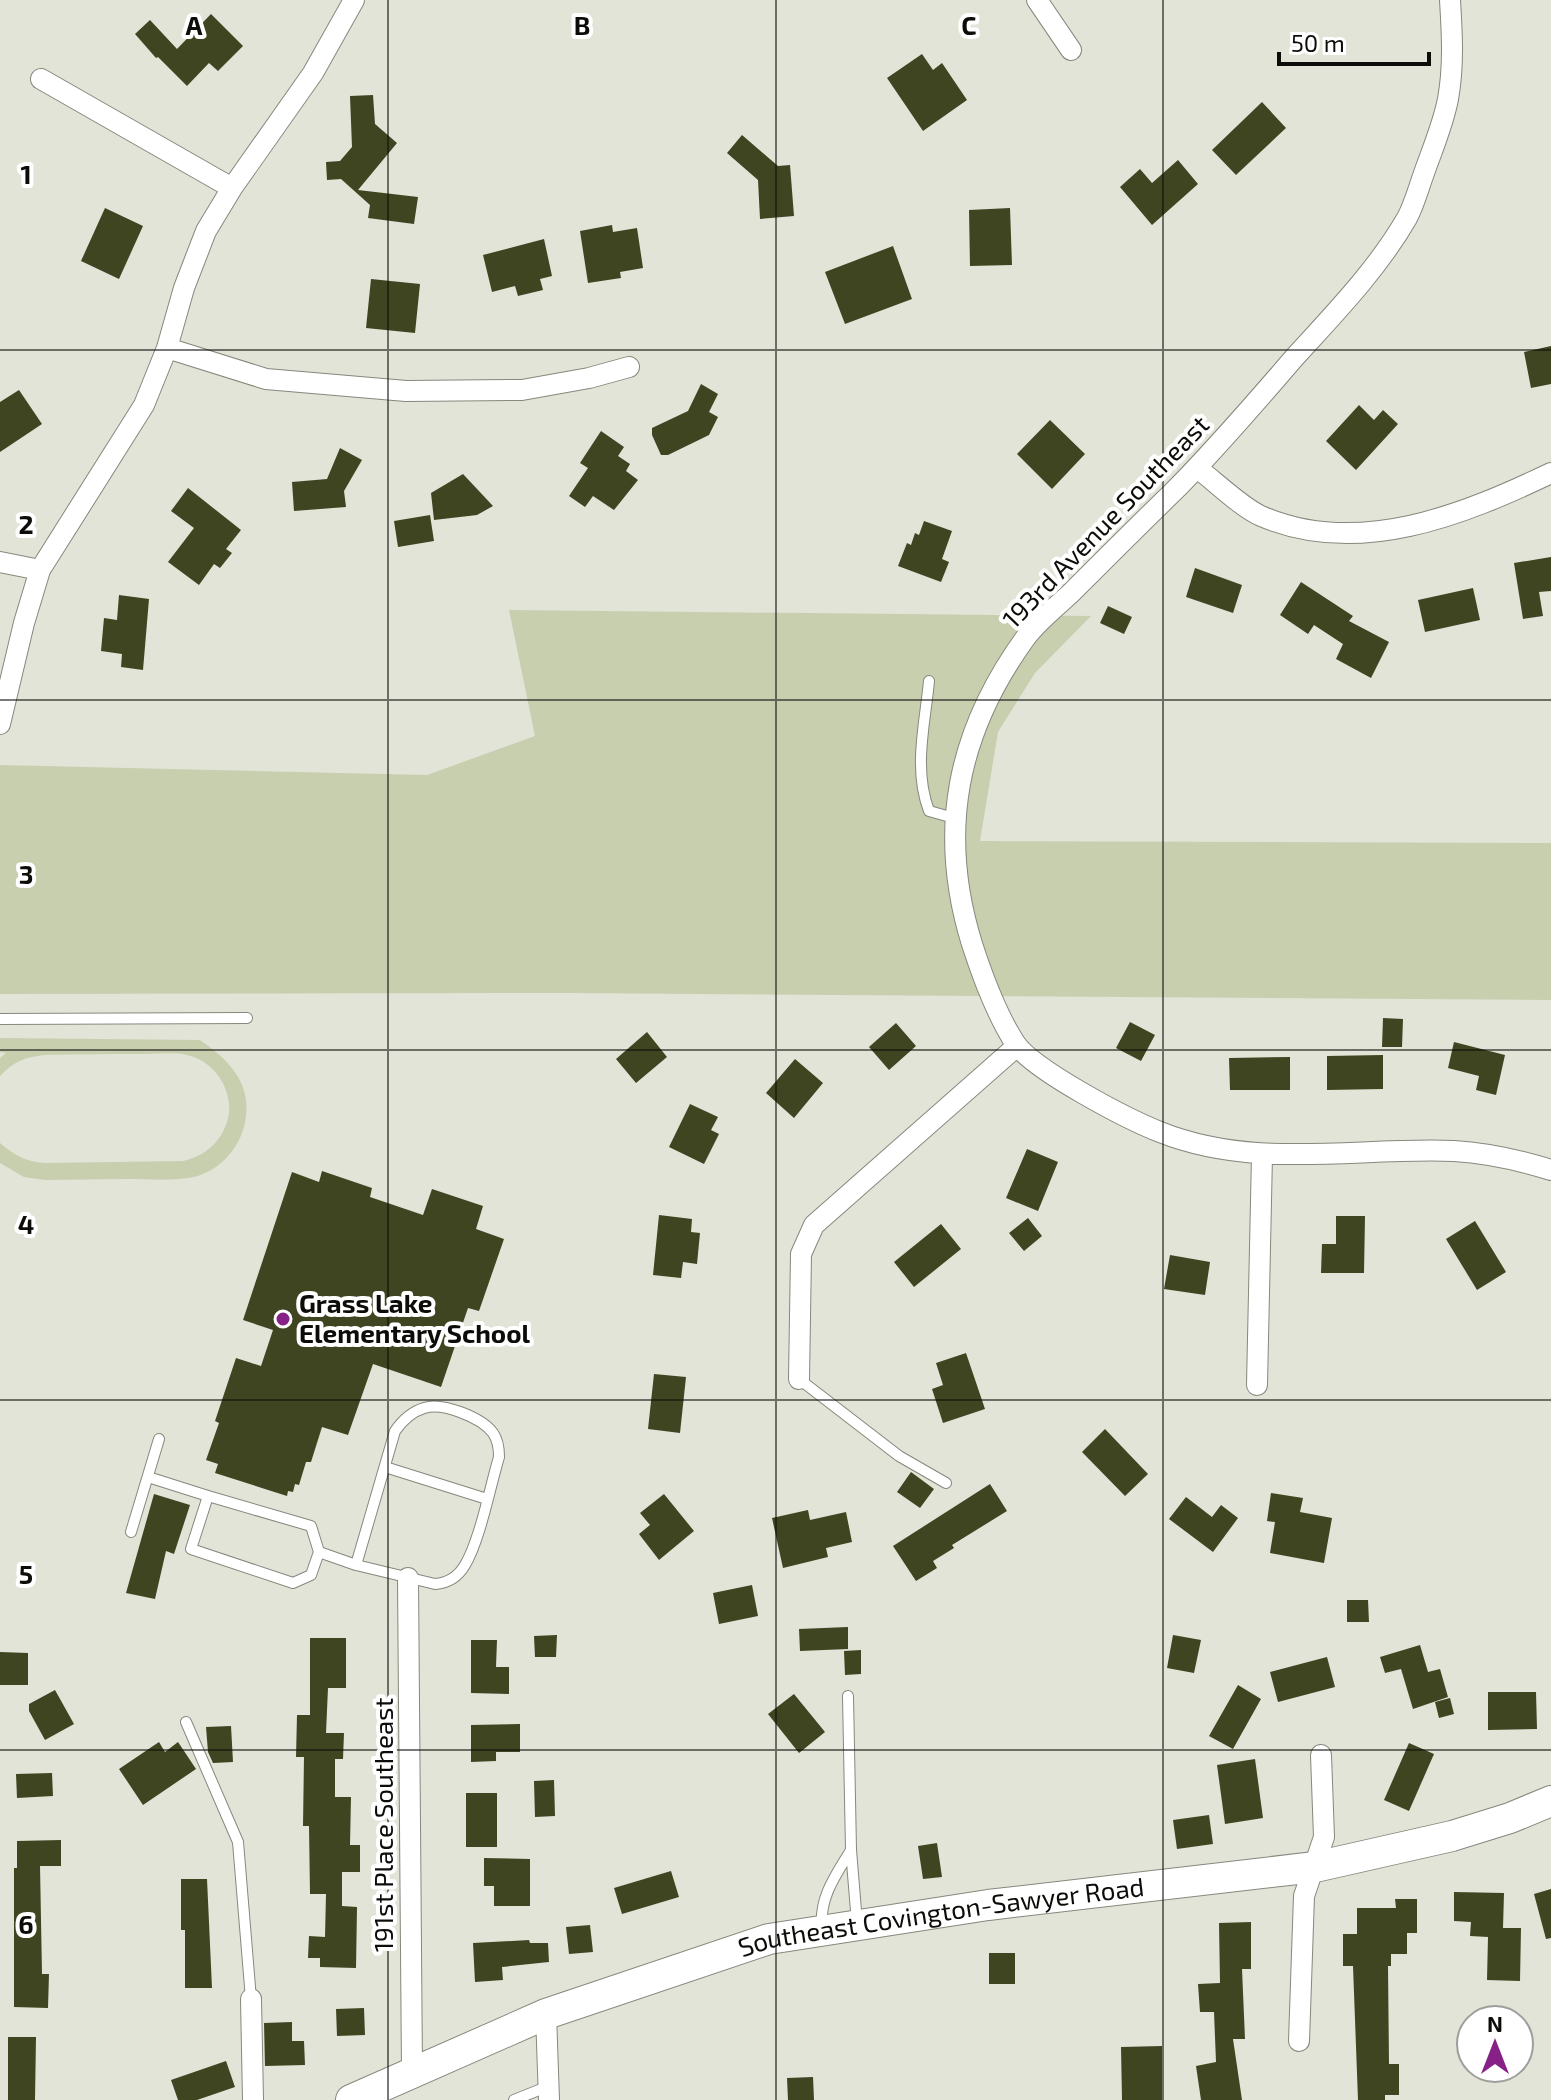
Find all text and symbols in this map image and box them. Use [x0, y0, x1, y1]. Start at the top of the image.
text: A [186, 9, 203, 40]
text: B [574, 9, 590, 40]
text: C [961, 9, 977, 40]
scale bar [1279, 16, 1429, 66]
text: 50 m [1291, 28, 1345, 57]
text: 1 [20, 158, 32, 189]
street label: 193rd Avenue Southeast [995, 408, 1215, 634]
text: 2 [18, 508, 34, 539]
text: 3 [19, 858, 33, 889]
text: 4 [18, 1208, 34, 1239]
place label: Grass Lake Elementary School [299, 1287, 531, 1349]
marker: Grass Lake Elementary School [274, 1310, 292, 1328]
text: 5 [19, 1558, 33, 1589]
street label: 191st Place Southeast [367, 1698, 398, 1952]
street label: Southeast Covington-Sawyer Road [734, 1870, 1146, 1962]
text: 6 [18, 1908, 34, 1939]
north arrow [1455, 2004, 1535, 2084]
text: N [1487, 2010, 1503, 2036]

